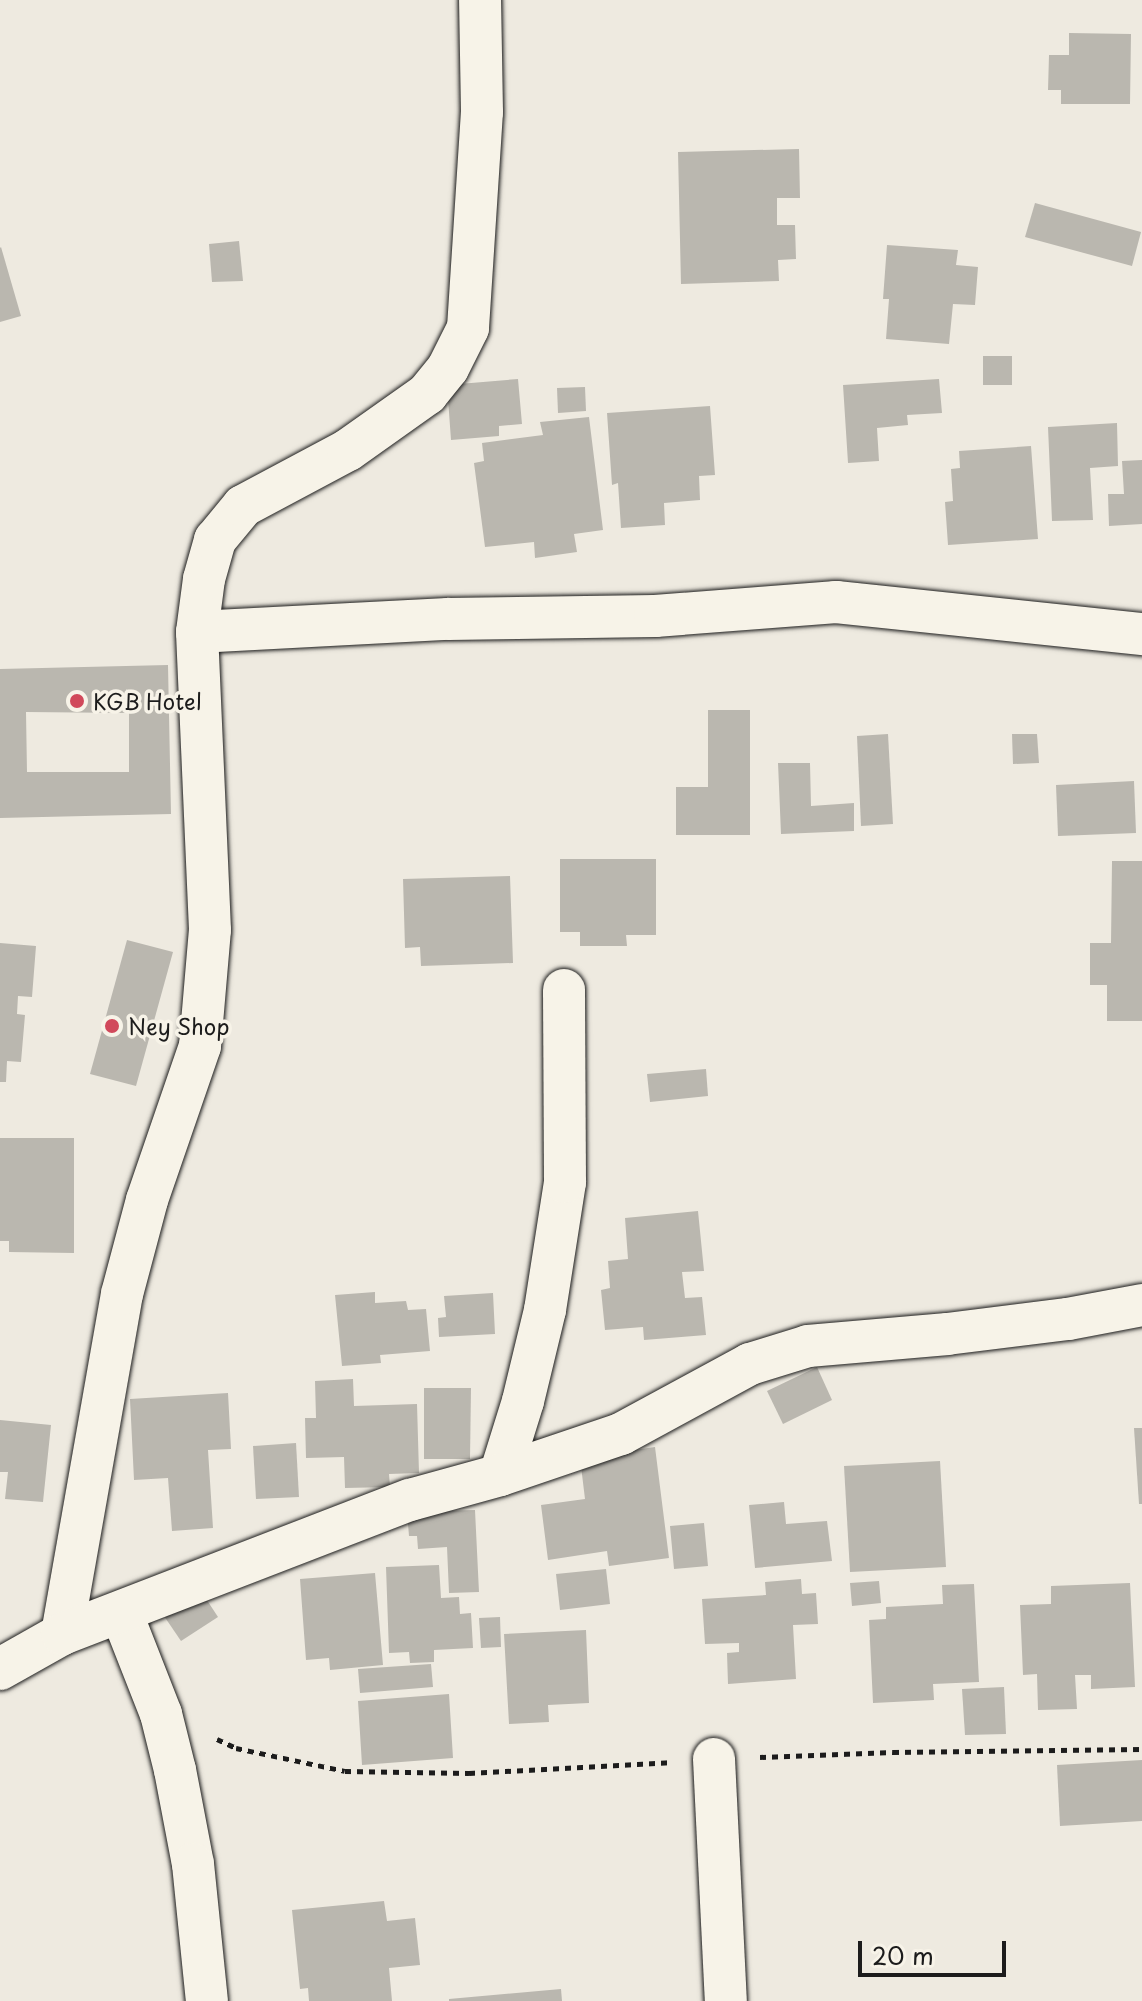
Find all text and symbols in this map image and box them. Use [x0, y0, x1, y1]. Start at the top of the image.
place label: KGB Hotel [93, 688, 205, 714]
marker: KGB Hotel [68, 692, 86, 710]
place label: Ney Shop [128, 1013, 230, 1039]
marker: Ney Shop [103, 1017, 121, 1035]
scale bar [862, 1925, 1010, 1975]
text: 20 m [872, 1937, 934, 1973]

